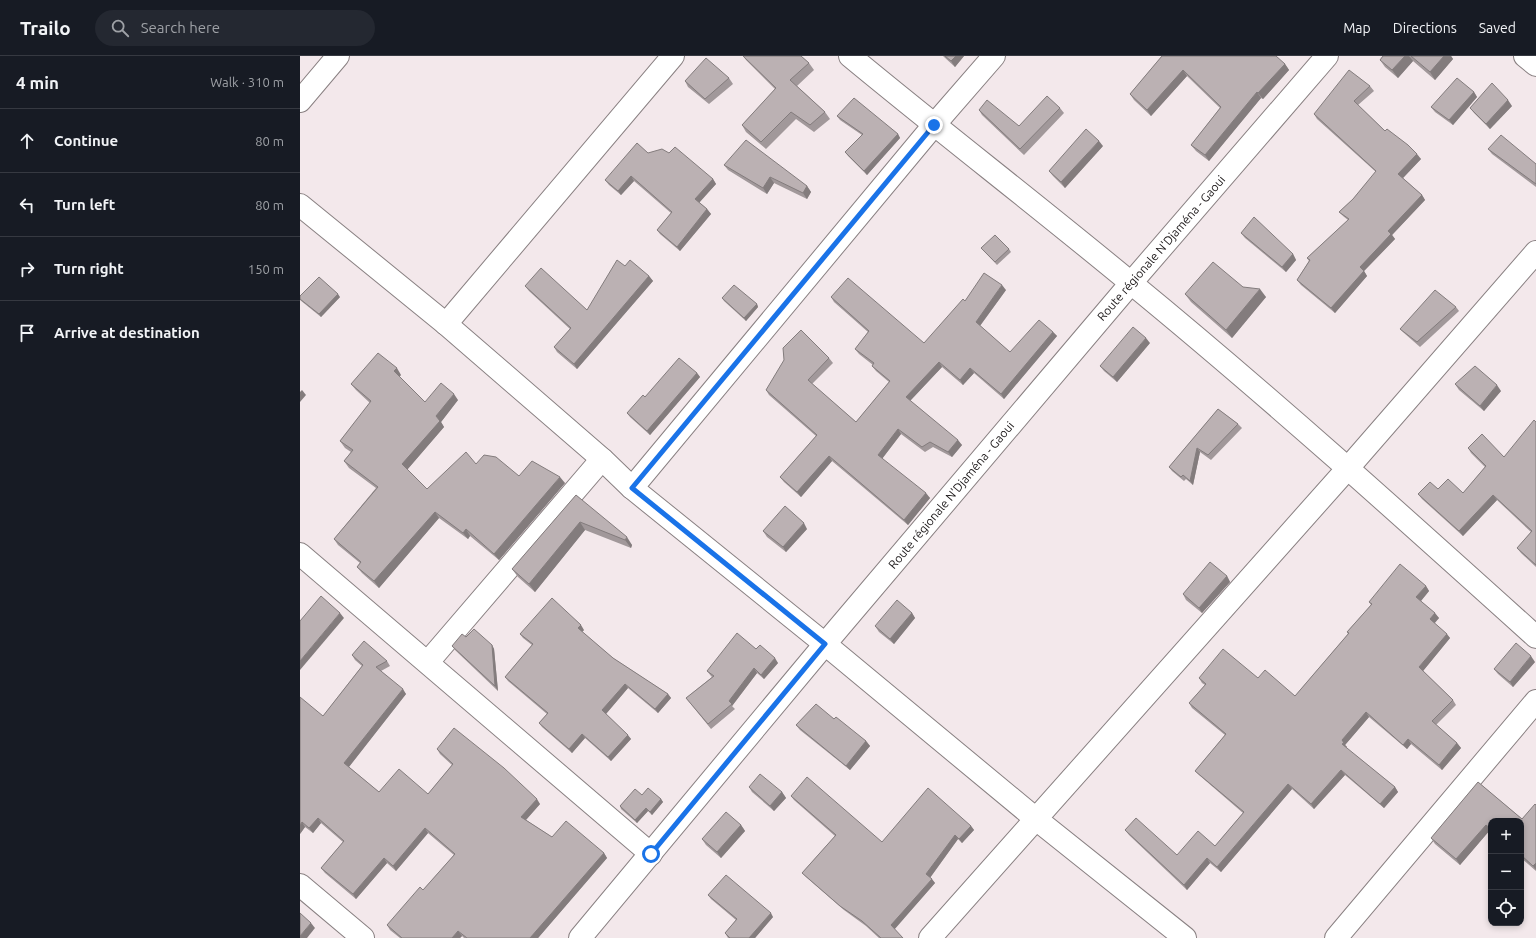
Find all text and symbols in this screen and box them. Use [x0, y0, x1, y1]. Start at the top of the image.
search box [95, 10, 375, 46]
text: Trailo [20, 17, 71, 39]
icon: search [109, 17, 131, 39]
text: Search here [141, 19, 220, 36]
text: Map [1343, 20, 1371, 36]
text: Directions [1393, 20, 1457, 36]
text: Saved [1479, 20, 1516, 36]
text: 4 min [16, 73, 59, 92]
text: Walk · 310 m [210, 75, 284, 89]
route end [925, 116, 943, 134]
icon: ahead [16, 130, 38, 152]
text: Continue [54, 132, 118, 149]
text: 80 m [255, 134, 284, 148]
street label: Route régionale N'Djaména - Gaoui [1094, 173, 1228, 323]
icon: left [16, 194, 38, 216]
text: Turn left [54, 196, 115, 213]
text: 80 m [255, 198, 284, 212]
icon: right [16, 258, 38, 280]
text: Turn right [54, 260, 124, 277]
text: 150 m [248, 262, 284, 276]
icon: arrive [16, 322, 38, 344]
text: Arrive at destination [54, 324, 200, 341]
street label: Route régionale N'Djaména - Gaoui [886, 419, 1016, 571]
map controls [1488, 818, 1524, 926]
button: + [1488, 818, 1524, 854]
route start [642, 845, 660, 863]
button: − [1488, 854, 1524, 890]
button: locate [1488, 890, 1524, 926]

